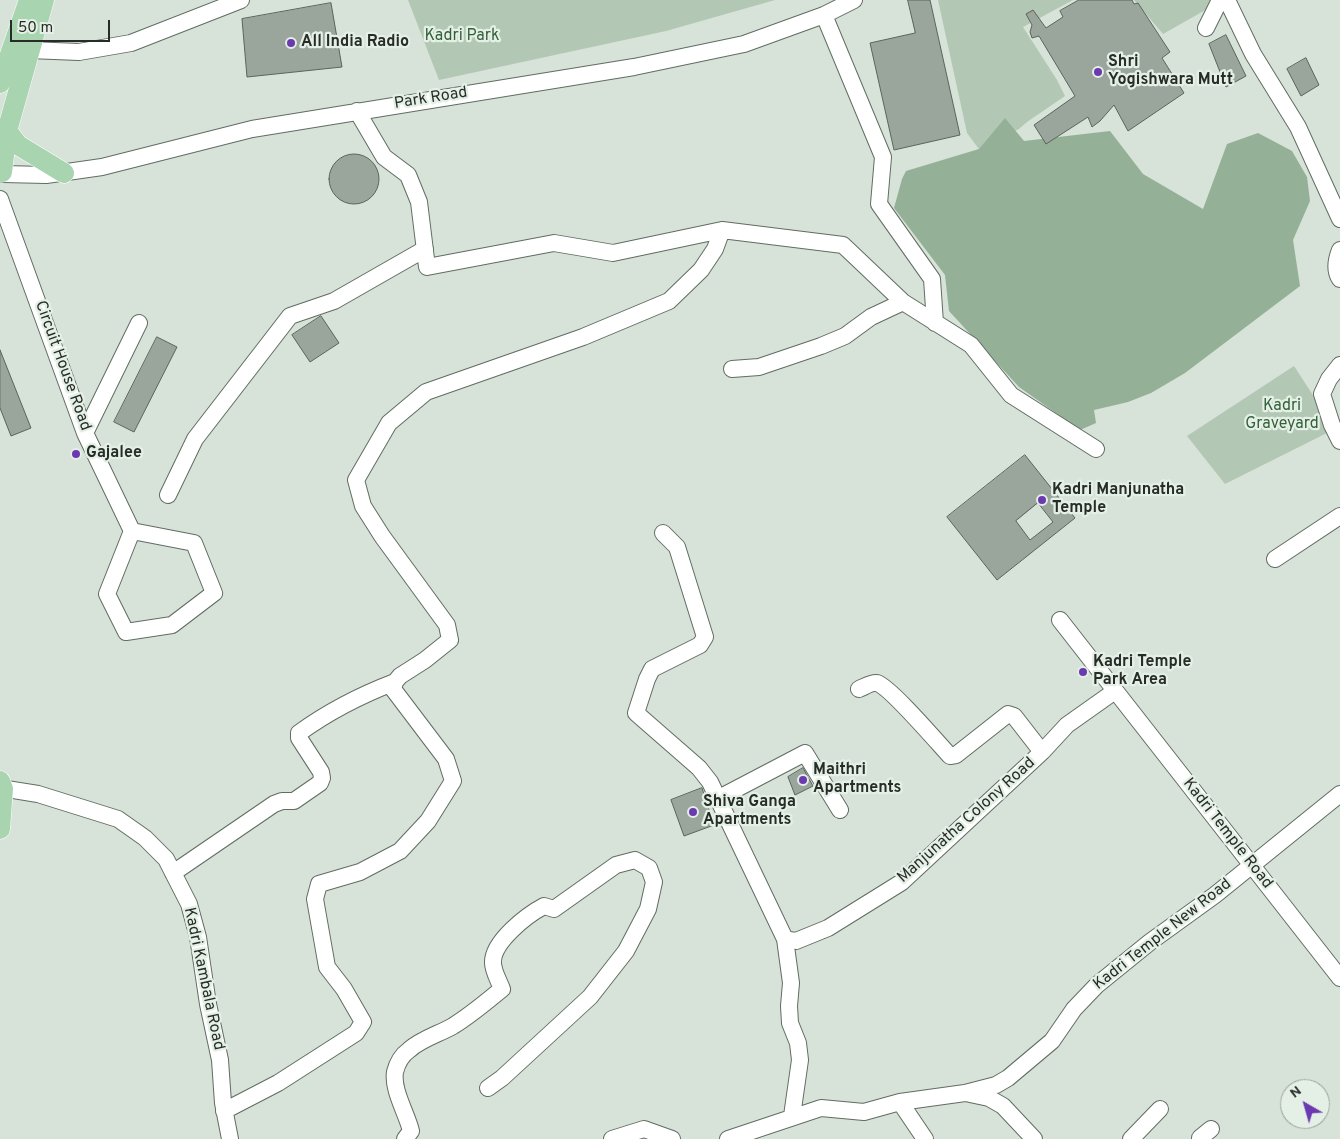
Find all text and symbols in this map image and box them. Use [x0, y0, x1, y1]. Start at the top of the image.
scale bar [12, 10, 112, 42]
text: 50 m [18, 19, 53, 38]
park label: Kadri Park [425, 27, 499, 47]
place label: All India Radio [301, 33, 409, 53]
marker: All India Radio [285, 37, 297, 49]
place label: Shri Yogishwara Mutt [1108, 53, 1233, 91]
marker: Shri Yogishwara Mutt [1092, 66, 1104, 78]
street label: Park Road [393, 84, 469, 114]
street label: Circuit House Road [30, 298, 94, 434]
park label: Kadri Graveyard [1245, 397, 1319, 435]
place label: Gajalee [86, 444, 142, 464]
marker: Gajalee [70, 448, 82, 460]
place label: Kadri Manjunatha Temple [1052, 481, 1184, 519]
marker: Kadri Manjunatha Temple [1036, 494, 1048, 506]
place label: Kadri Temple Park Area [1093, 653, 1191, 691]
marker: Kadri Temple Park Area [1077, 666, 1089, 678]
street label: Manjunatha Colony Road [894, 754, 1040, 888]
place label: Maithri Apartments [813, 761, 901, 799]
marker: Maithri Apartments [797, 774, 809, 786]
street label: Kadri Temple Road [1178, 775, 1276, 893]
place label: Shiva Ganga Apartments [703, 793, 796, 831]
marker: Shiva Ganga Apartments [687, 806, 699, 818]
street label: Kadri Temple New Road [1090, 875, 1236, 995]
street label: Kadri Kambala Road [178, 906, 228, 1052]
north arrow [1280, 1079, 1330, 1129]
text: N [1287, 1083, 1305, 1102]

